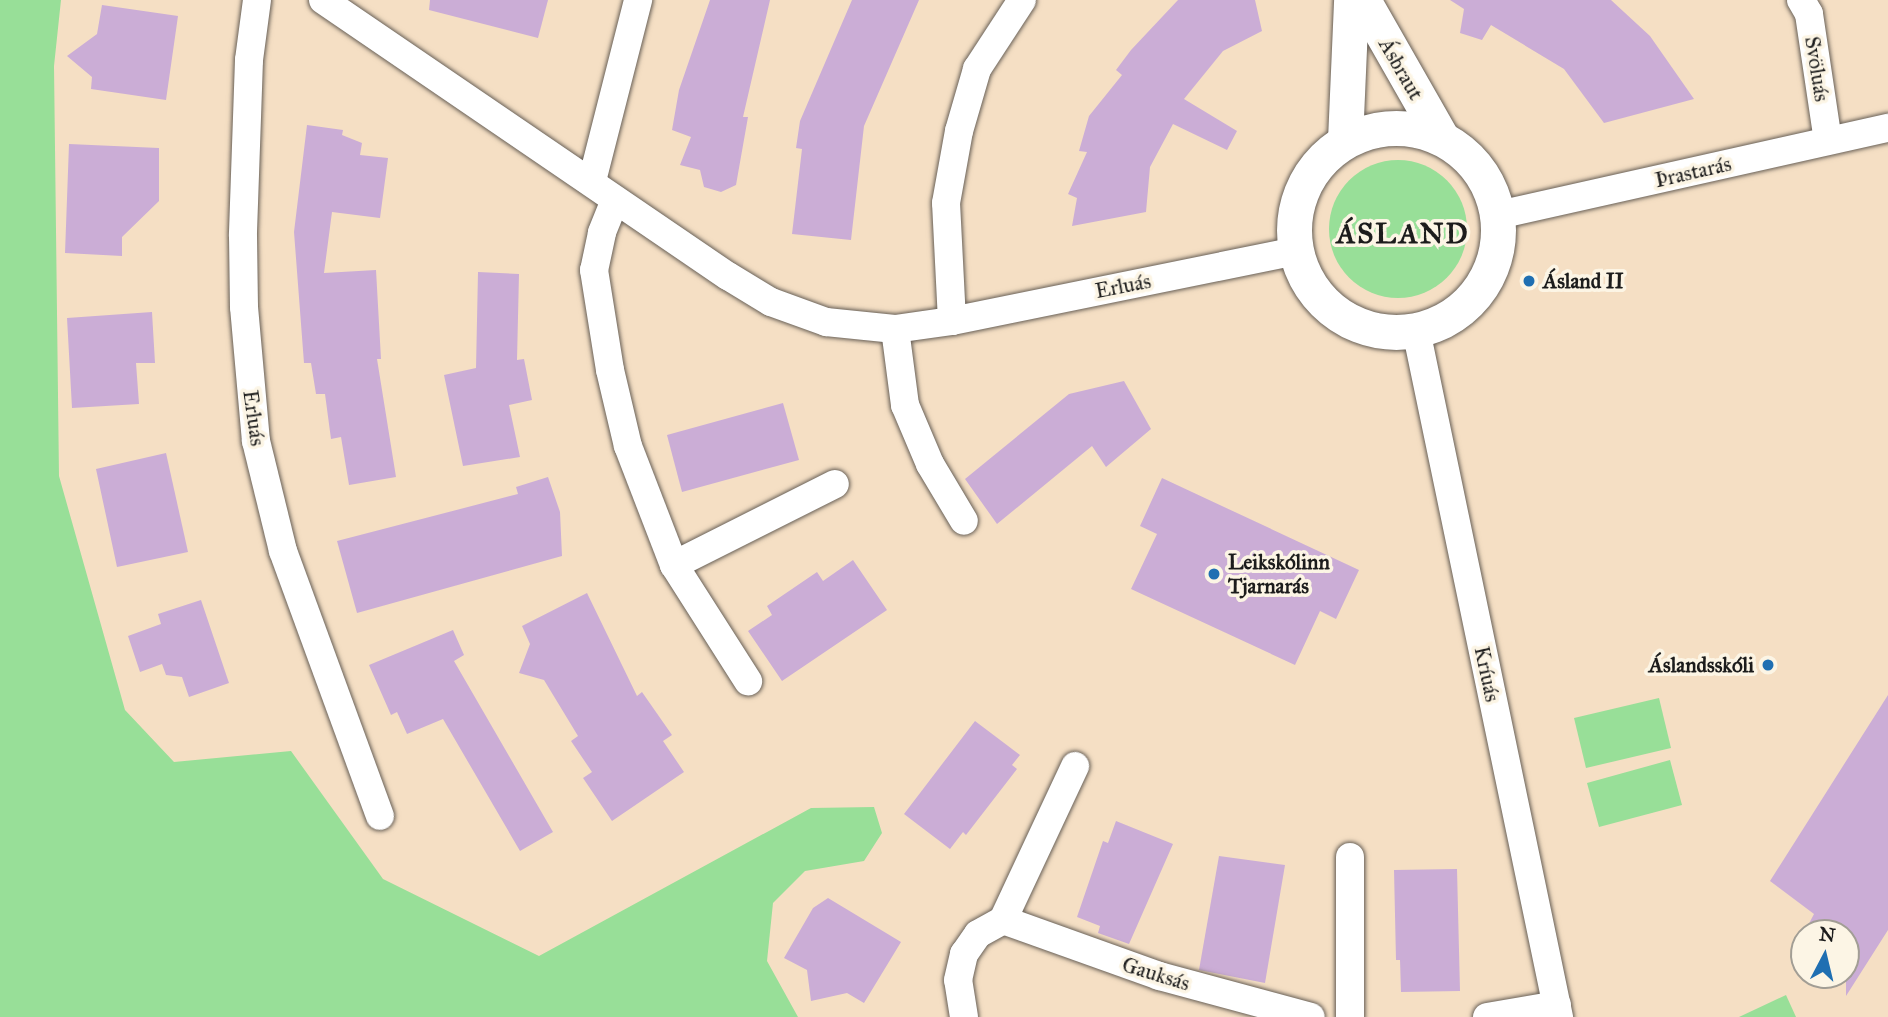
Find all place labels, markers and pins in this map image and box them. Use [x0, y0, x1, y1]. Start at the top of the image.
place label: Ásland II [1543, 268, 1624, 294]
marker: Ásland II [1521, 273, 1537, 289]
place label: Leikskólinn Tjarnarás [1228, 549, 1330, 599]
marker: Leikskólinn Tjarnarás [1206, 566, 1222, 582]
place label: Áslandsskóli [1649, 652, 1754, 678]
marker: Áslandsskóli [1760, 657, 1776, 673]

